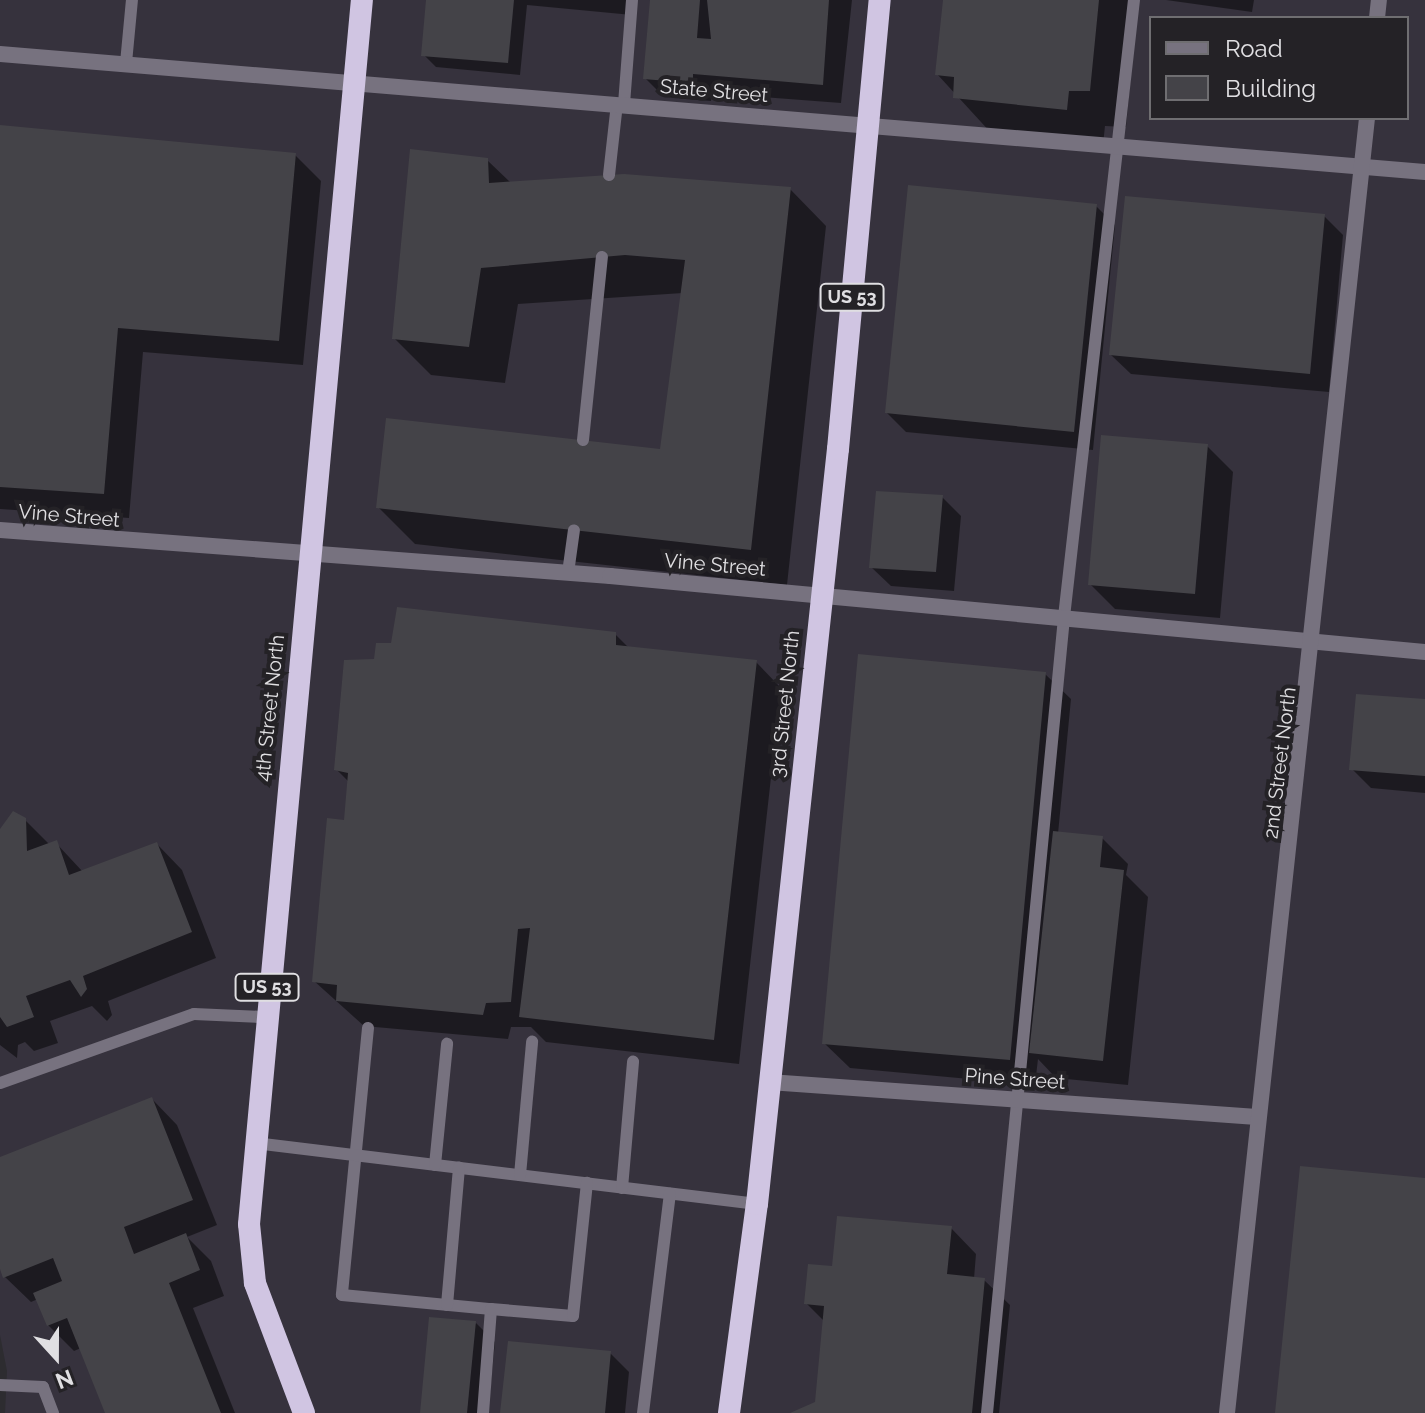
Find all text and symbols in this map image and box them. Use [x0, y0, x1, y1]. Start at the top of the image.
legend [1149, 16, 1409, 120]
text: Road [1225, 34, 1283, 63]
street label: State Street [659, 74, 769, 108]
text: Building [1225, 74, 1316, 103]
road number: US 53 [818, 283, 886, 311]
street label: Vine Street [17, 500, 121, 532]
street label: Vine Street [663, 549, 767, 581]
street label: 3rd Street North [765, 629, 805, 779]
street label: 4th Street North [250, 633, 290, 783]
street label: 2nd Street North [1259, 686, 1301, 840]
road number: US 53 [233, 973, 301, 1001]
street label: Pine Street [964, 1064, 1066, 1094]
north arrow [16, 1317, 96, 1397]
text: N [52, 1364, 77, 1395]

